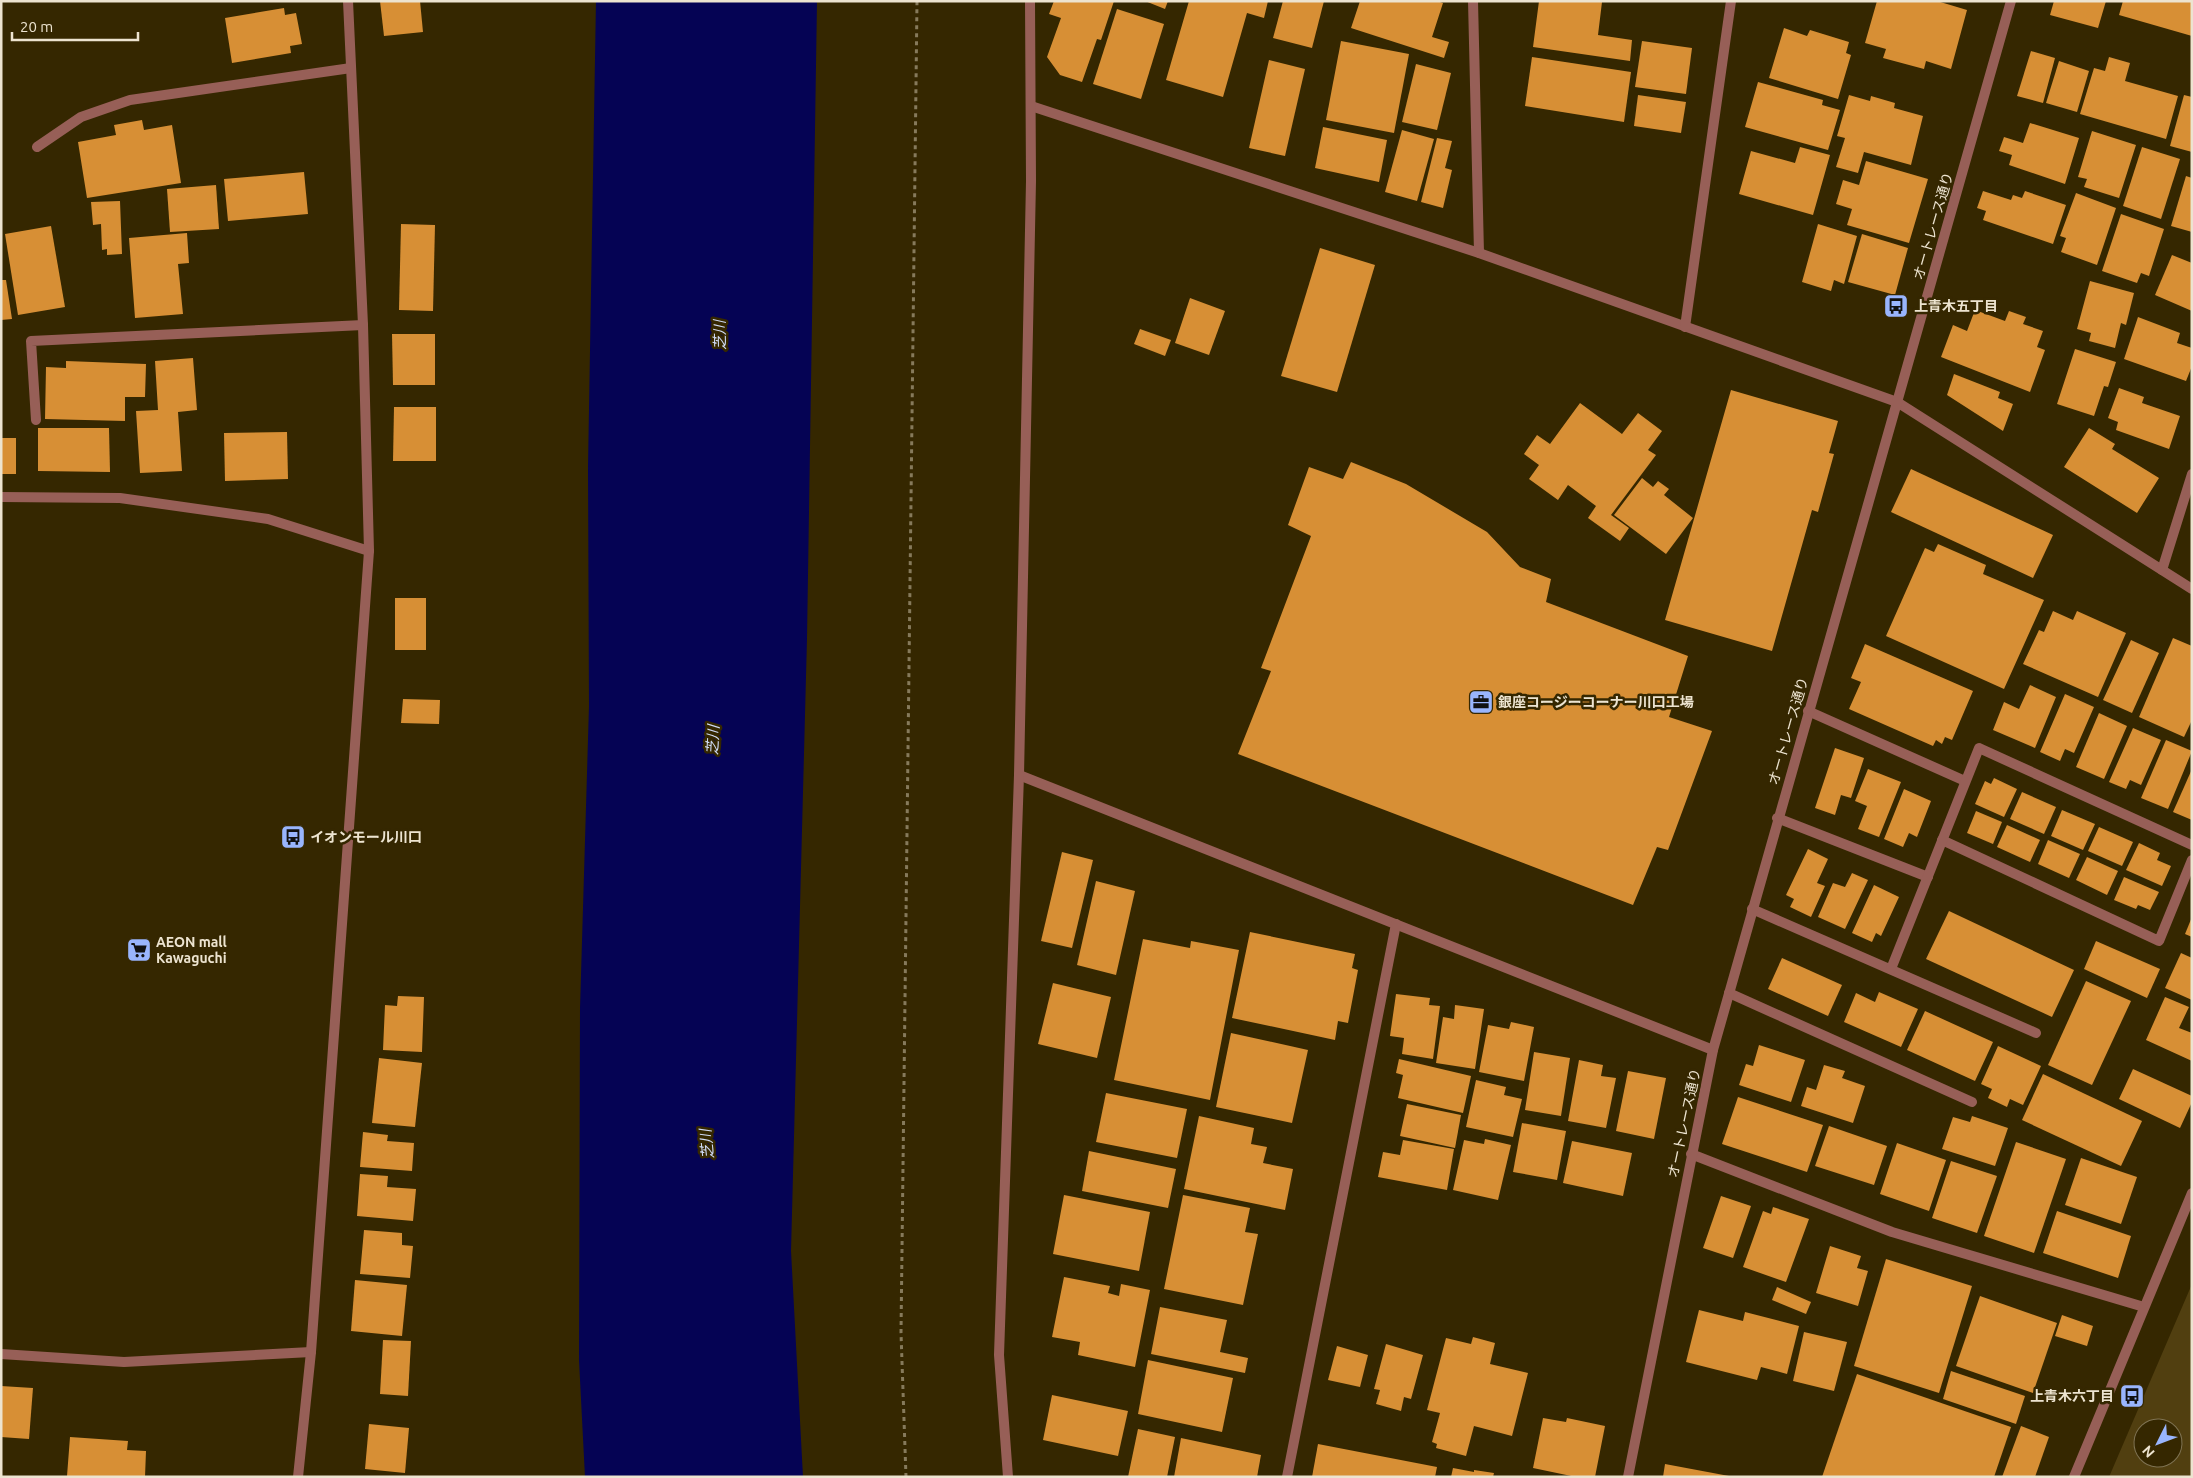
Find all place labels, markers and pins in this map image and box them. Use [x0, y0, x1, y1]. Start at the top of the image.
bus stop icon: 上青木五丁目 [1883, 293, 1909, 319]
place label: 上青木五丁目 [1914, 298, 1998, 314]
office icon: 銀座コージーコーナー川口工場 [1468, 689, 1494, 715]
place label: 銀座コージーコーナー川口工場 [1498, 694, 1694, 710]
bus stop icon: イオンモール川口 [280, 824, 306, 850]
place label: イオンモール川口 [310, 829, 422, 845]
place label: AEON mall Kawaguchi [156, 934, 227, 966]
supermarket icon: AEON mall Kawaguchi [126, 937, 152, 963]
bus stop icon: 上青木六丁目 [2119, 1383, 2145, 1409]
place label: 上青木六丁目 [2030, 1388, 2114, 1404]

